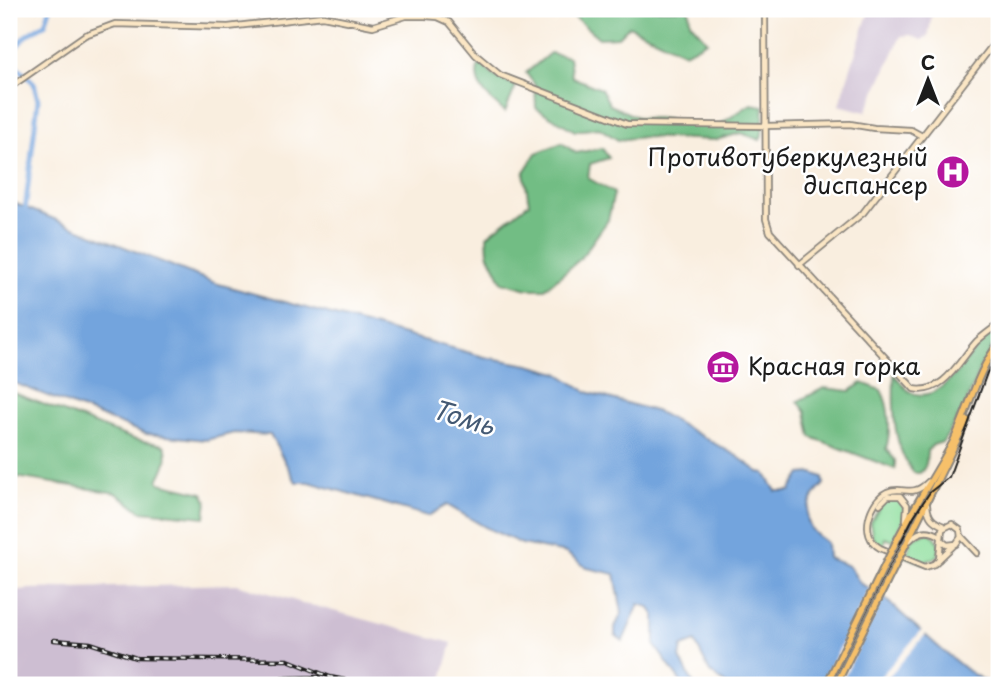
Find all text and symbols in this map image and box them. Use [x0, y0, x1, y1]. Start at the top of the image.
north arrow [892, 46, 962, 116]
text: С [921, 48, 935, 76]
place label: Противотуберкулезный диспансер [648, 138, 928, 202]
hospital icon: Противотуберкулезный диспансер [934, 153, 972, 191]
place label: Красная горка [748, 347, 920, 383]
museum icon: Красная горка [704, 348, 742, 386]
water label: Томь [428, 389, 501, 445]

